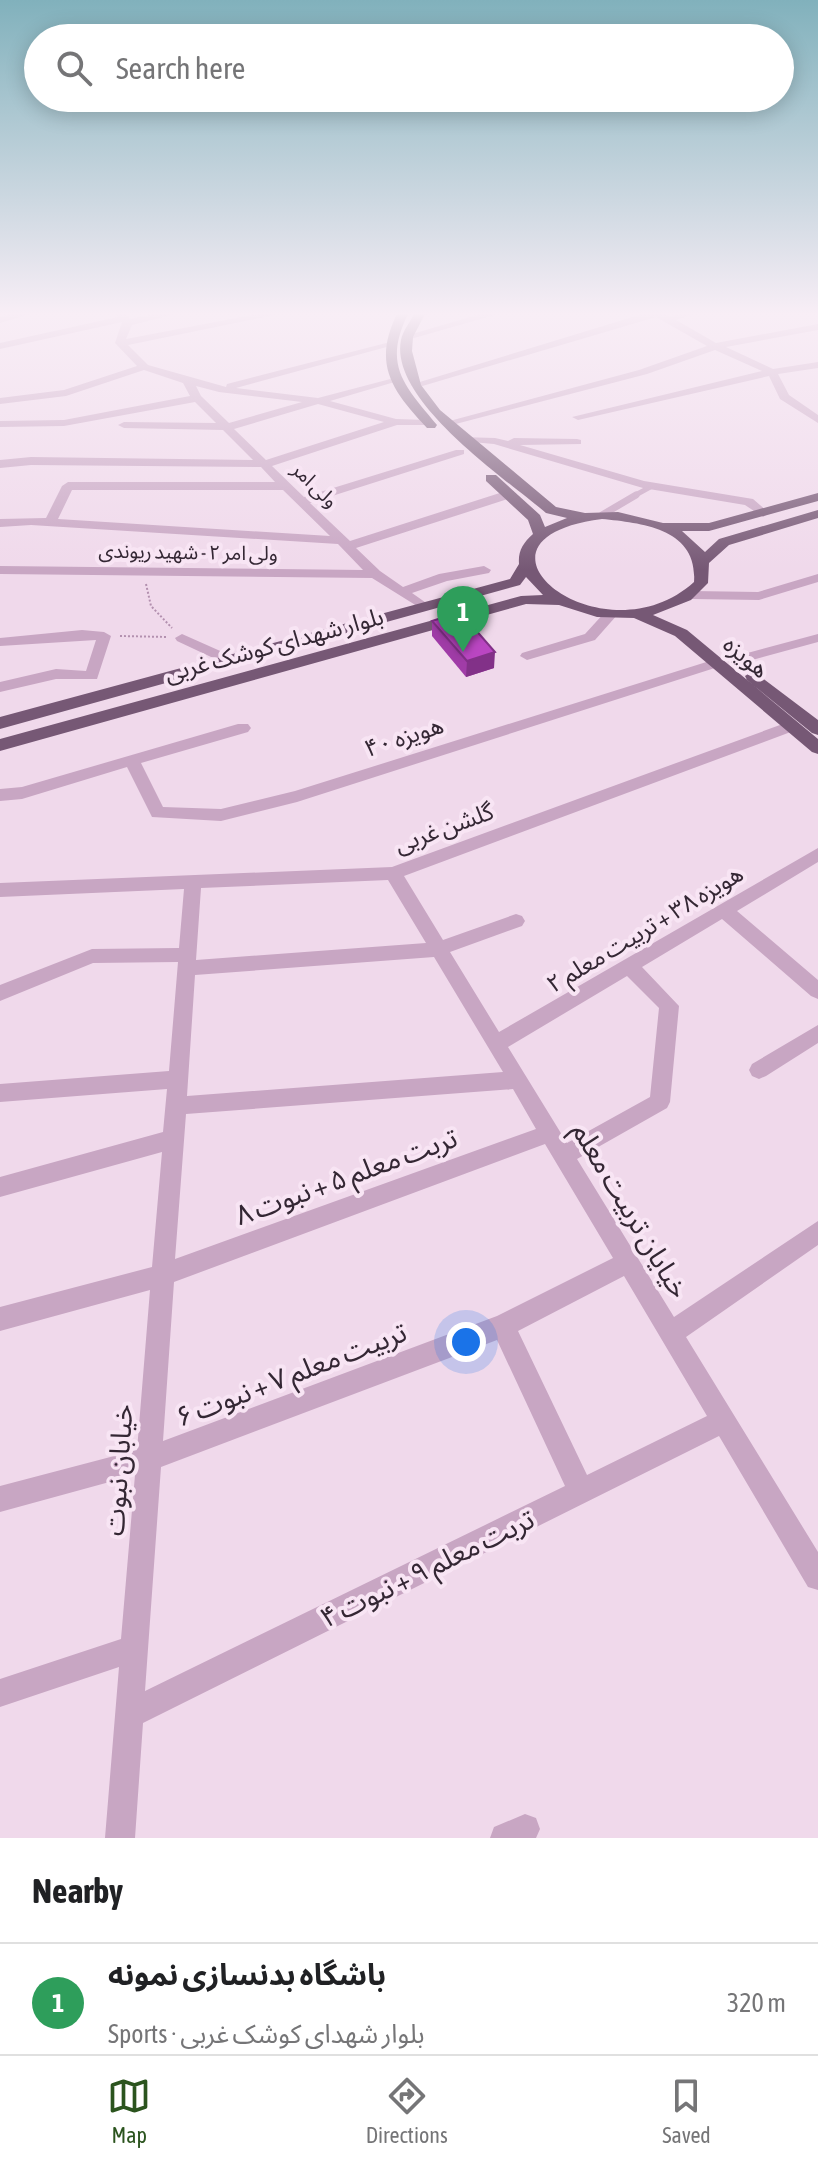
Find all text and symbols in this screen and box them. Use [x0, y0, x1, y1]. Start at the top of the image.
search box [24, 24, 794, 112]
icon: search [52, 46, 96, 90]
text: Search here [116, 51, 245, 85]
street label: ولی امر [286, 457, 343, 513]
street label: ولی امر ۲ - شهید ریوندی [98, 538, 278, 566]
pin: 1 [437, 586, 489, 652]
street label: بلوار شهدای کوشک غربی [161, 602, 387, 688]
street label: هویزه [718, 630, 774, 684]
street label: هویزه ۴۰ [361, 711, 447, 763]
street label: گلشن غربی [391, 797, 498, 859]
street label: هویزه ۳۸ + تربیت معلم ۲ [542, 859, 750, 1001]
street label: خیایان تربیت معلم [561, 1116, 696, 1307]
street label: تربت معلم ۵ + نبوت ۸ [231, 1121, 464, 1237]
street label: تربیت معلم ۷ + نبوت ۶ [171, 1315, 413, 1438]
your location [446, 1322, 486, 1362]
street label: خیابان نبوت [97, 1403, 140, 1537]
street label: تربت معلم ۹ + نبوت ۴ [315, 1502, 542, 1639]
text: Nearby [32, 1871, 123, 1910]
text: باشگاه بدنسازی نمونه [108, 1957, 386, 1991]
text: 1 [52, 1988, 64, 2018]
text: 320 m [727, 1988, 786, 2018]
text: Sports · بلوار شهدای کوشک غربی [108, 2019, 425, 2049]
tab: Map [107, 2074, 151, 2148]
tab: Directions [366, 2074, 448, 2148]
tab: Saved [662, 2074, 711, 2148]

